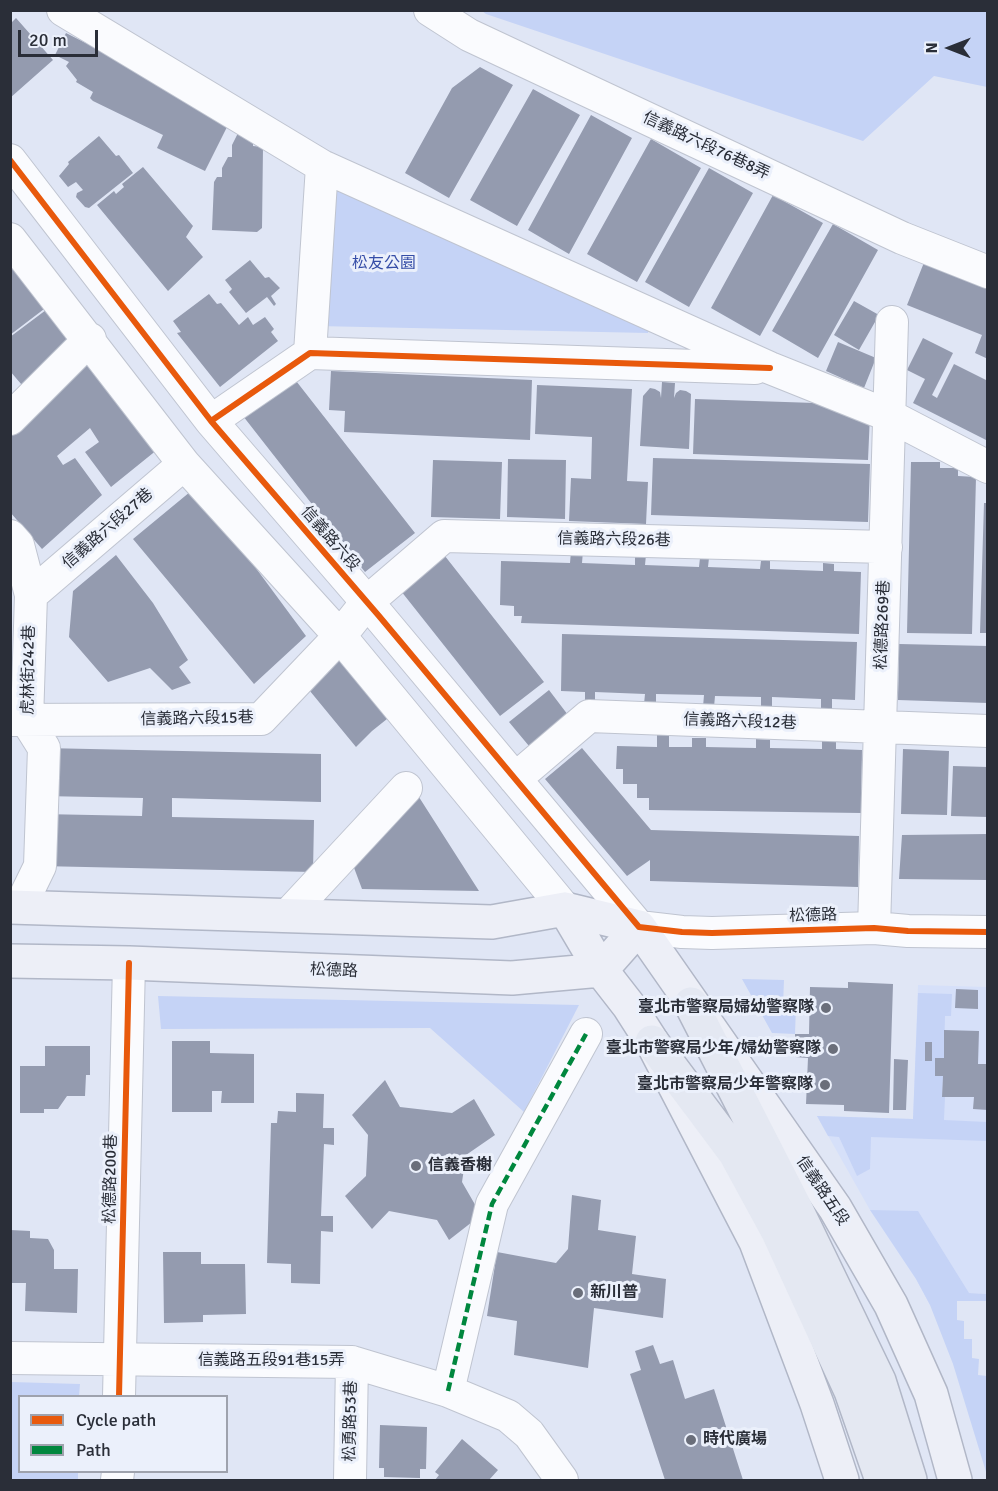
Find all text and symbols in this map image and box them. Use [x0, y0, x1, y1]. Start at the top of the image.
scale bar [21, 18, 100, 56]
north arrow [920, 18, 980, 78]
text: 20 m [29, 29, 67, 51]
text: N [922, 42, 942, 54]
street label: 信義路六段76巷8弄 [639, 108, 773, 184]
park label: 松友公園 [352, 254, 416, 274]
street label: 信義路六段27巷 [59, 485, 157, 573]
street label: 信義路六段 [297, 503, 363, 575]
street label: 信義路六段26巷 [557, 529, 671, 551]
street label: 松德路269巷 [872, 580, 894, 670]
street label: 虎林街242巷 [19, 625, 39, 715]
street label: 信義路六段15巷 [140, 708, 254, 730]
street label: 信義路六段12巷 [683, 710, 797, 734]
street label: 松德路 [789, 906, 837, 926]
street label: 松德路 [310, 961, 358, 981]
place label: 臺北市警察局婦幼警察隊 [638, 998, 814, 1018]
marker: 臺北市警察局婦幼警察隊 [819, 1001, 833, 1015]
place label: 臺北市警察局少年/婦幼警察隊 [606, 1039, 821, 1059]
marker: 臺北市警察局少年/婦幼警察隊 [826, 1042, 840, 1056]
place label: 臺北市警察局少年警察隊 [637, 1075, 813, 1095]
marker: 臺北市警察局少年警察隊 [818, 1078, 832, 1092]
street label: 松德路200巷 [101, 1134, 121, 1224]
street label: 信義路五段 [792, 1152, 852, 1230]
place label: 信義香榭 [428, 1156, 492, 1176]
marker: 信義香榭 [409, 1159, 423, 1173]
place label: 新川普 [590, 1283, 638, 1303]
marker: 新川普 [571, 1286, 585, 1300]
street label: 信義路五段91巷15弄 [198, 1351, 344, 1371]
street label: 松勇路53巷 [341, 1380, 361, 1462]
legend [18, 1395, 228, 1473]
text: Cycle path [76, 1409, 156, 1431]
place label: 時代廣場 [703, 1430, 767, 1450]
marker: 時代廣場 [684, 1433, 698, 1447]
text: Path [76, 1439, 111, 1461]

